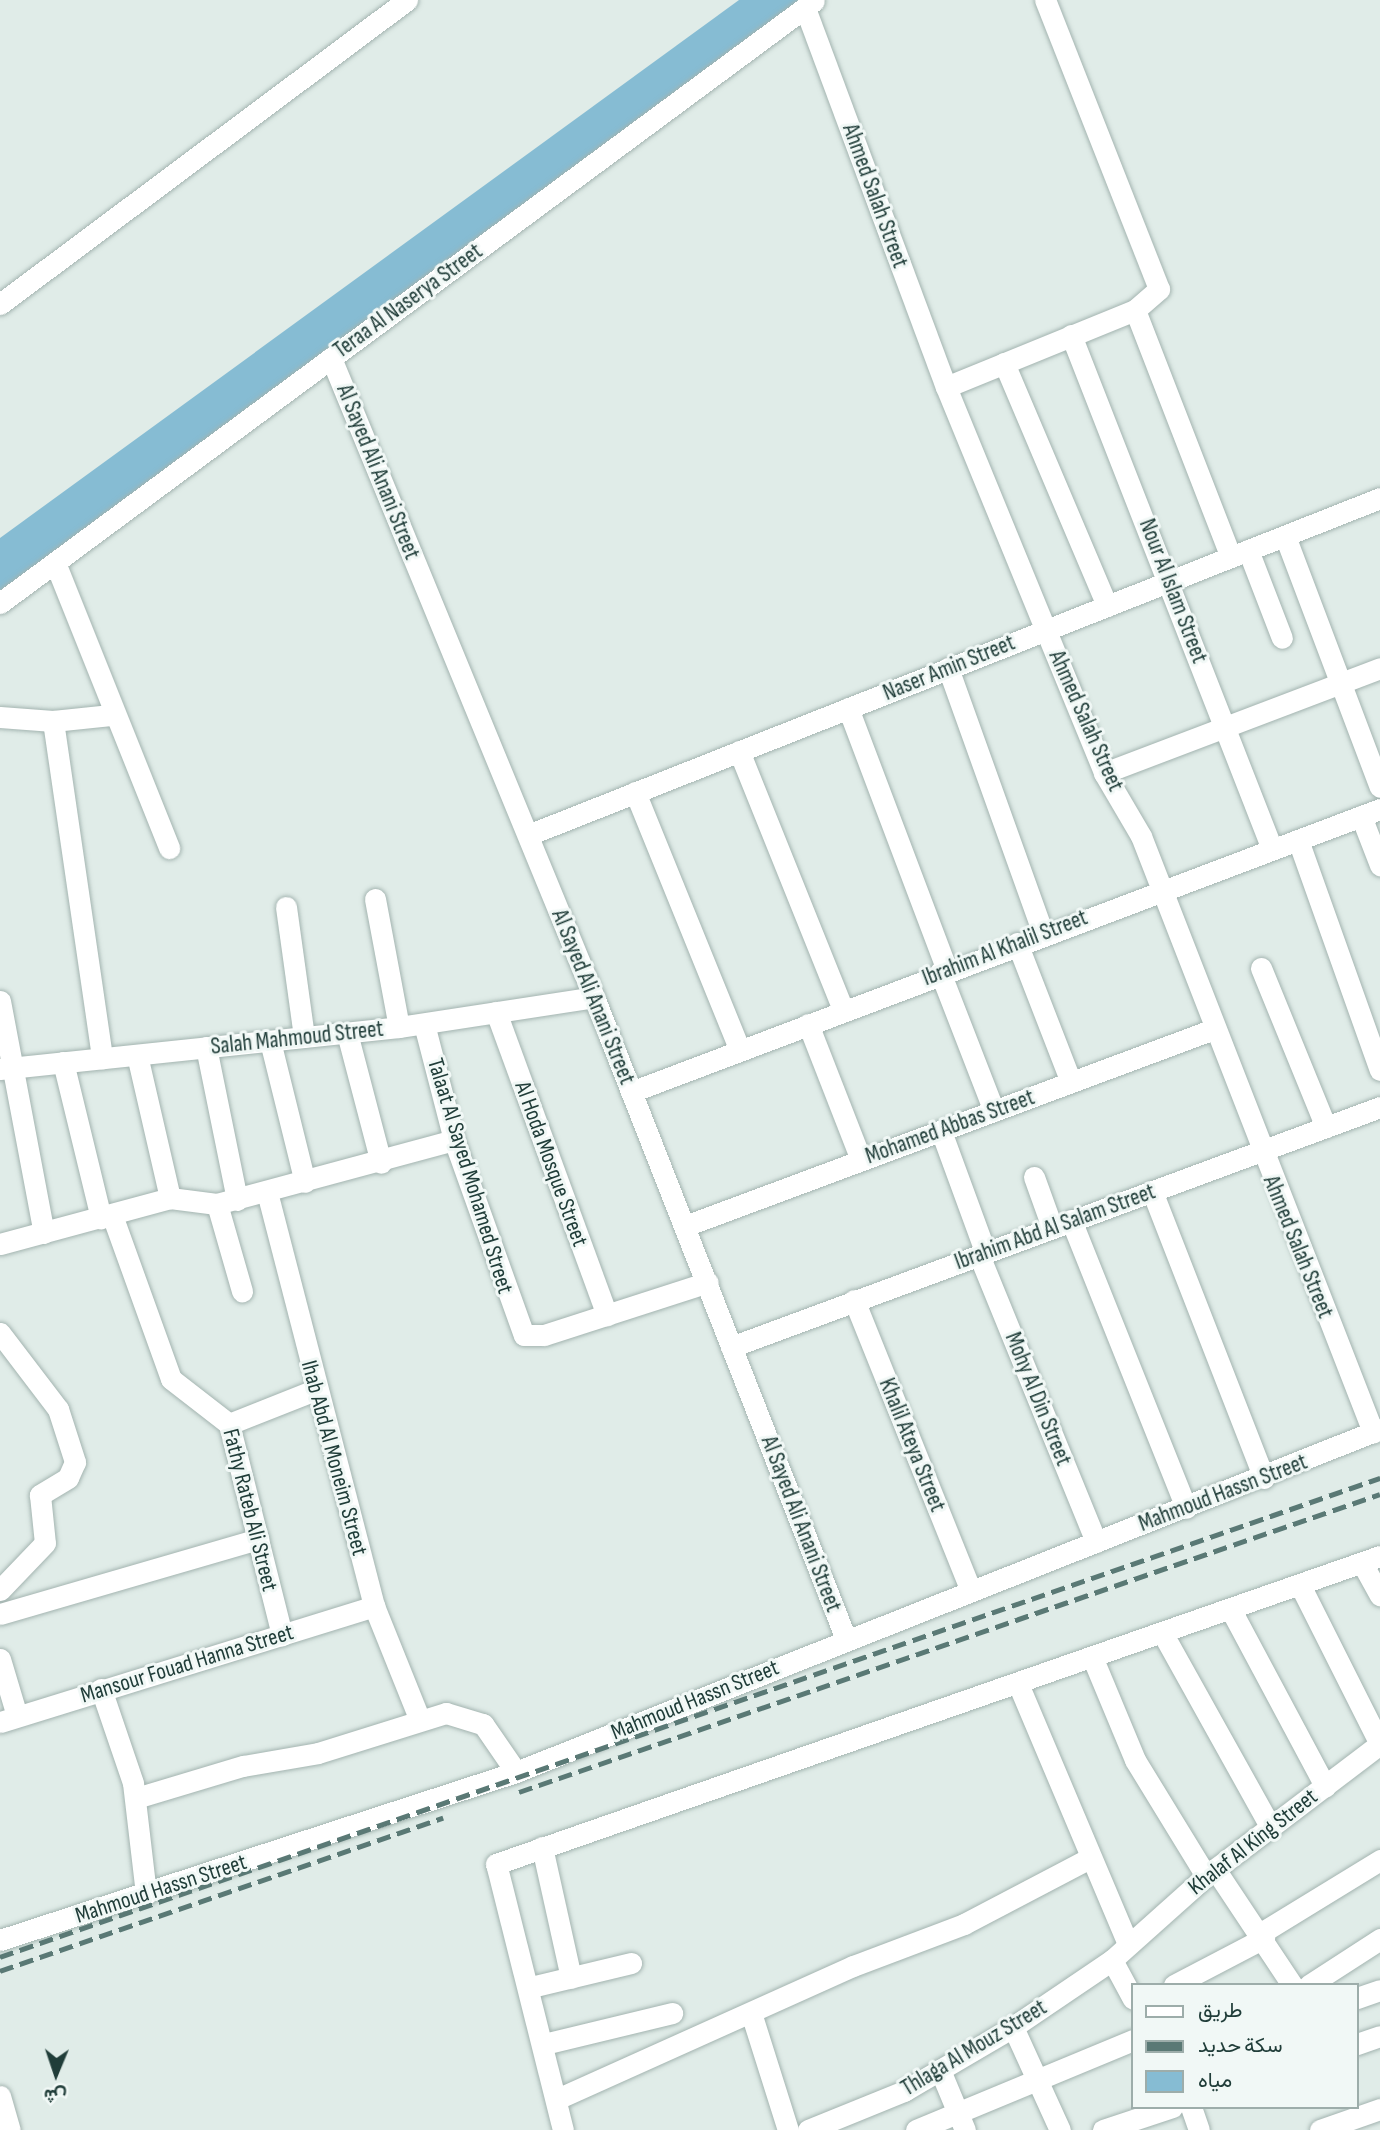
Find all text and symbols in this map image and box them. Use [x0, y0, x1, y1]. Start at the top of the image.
street label: Ahmed Salah Street [836, 120, 914, 272]
street label: Teraa Al Naserya Street [328, 238, 488, 364]
street label: Al Sayed Ali Anani Street [330, 381, 426, 563]
street label: Nour Al Islam Street [1133, 515, 1213, 667]
street label: Naser Amin Street [879, 629, 1019, 707]
street label: Ahmed Salah Street [1043, 646, 1129, 796]
street label: Ibrahim Al Khalil Street [919, 904, 1091, 992]
street label: Al Sayed Ali Anani Street [545, 906, 641, 1088]
street label: Salah Mahmoud Street [209, 1015, 385, 1061]
street label: Talaat Al Sayed Mohamed Street [421, 1055, 519, 1297]
street label: Al Hoda Mosque Street [508, 1078, 594, 1250]
street label: Mohamed Abbas Street [862, 1084, 1038, 1170]
street label: Ahmed Salah Street [1257, 1172, 1339, 1322]
street label: Ibrahim Abd Al Salam Street [951, 1178, 1159, 1276]
street label: Mohy Al Din Street [999, 1328, 1077, 1470]
street label: Ihab Abd Al Moneim Street [295, 1357, 373, 1559]
street label: Khalil Ateya Street [873, 1374, 951, 1516]
street label: Fathy Rateb Ali Street [216, 1426, 284, 1594]
street label: Al Sayed Ali Anani Street [755, 1432, 847, 1616]
street label: Mahmoud Hassn Street [1135, 1448, 1311, 1538]
street label: Mansour Fouad Hanna Street [77, 1619, 297, 1709]
street label: Mahmoud Hassn Street [607, 1654, 783, 1746]
street label: Khalaf Al King Street [1183, 1783, 1323, 1901]
street label: Mahmoud Hassn Street [72, 1848, 250, 1930]
legend [1132, 1983, 1359, 2109]
street label: Thlaga Al Mouz Street [896, 1994, 1052, 2102]
text: طريق [1198, 1998, 1243, 2023]
text: سكة حديد [1198, 2033, 1282, 2058]
north arrow [21, 2039, 91, 2109]
text: مياه [1198, 2068, 1232, 2093]
text: ش [43, 2084, 67, 2107]

